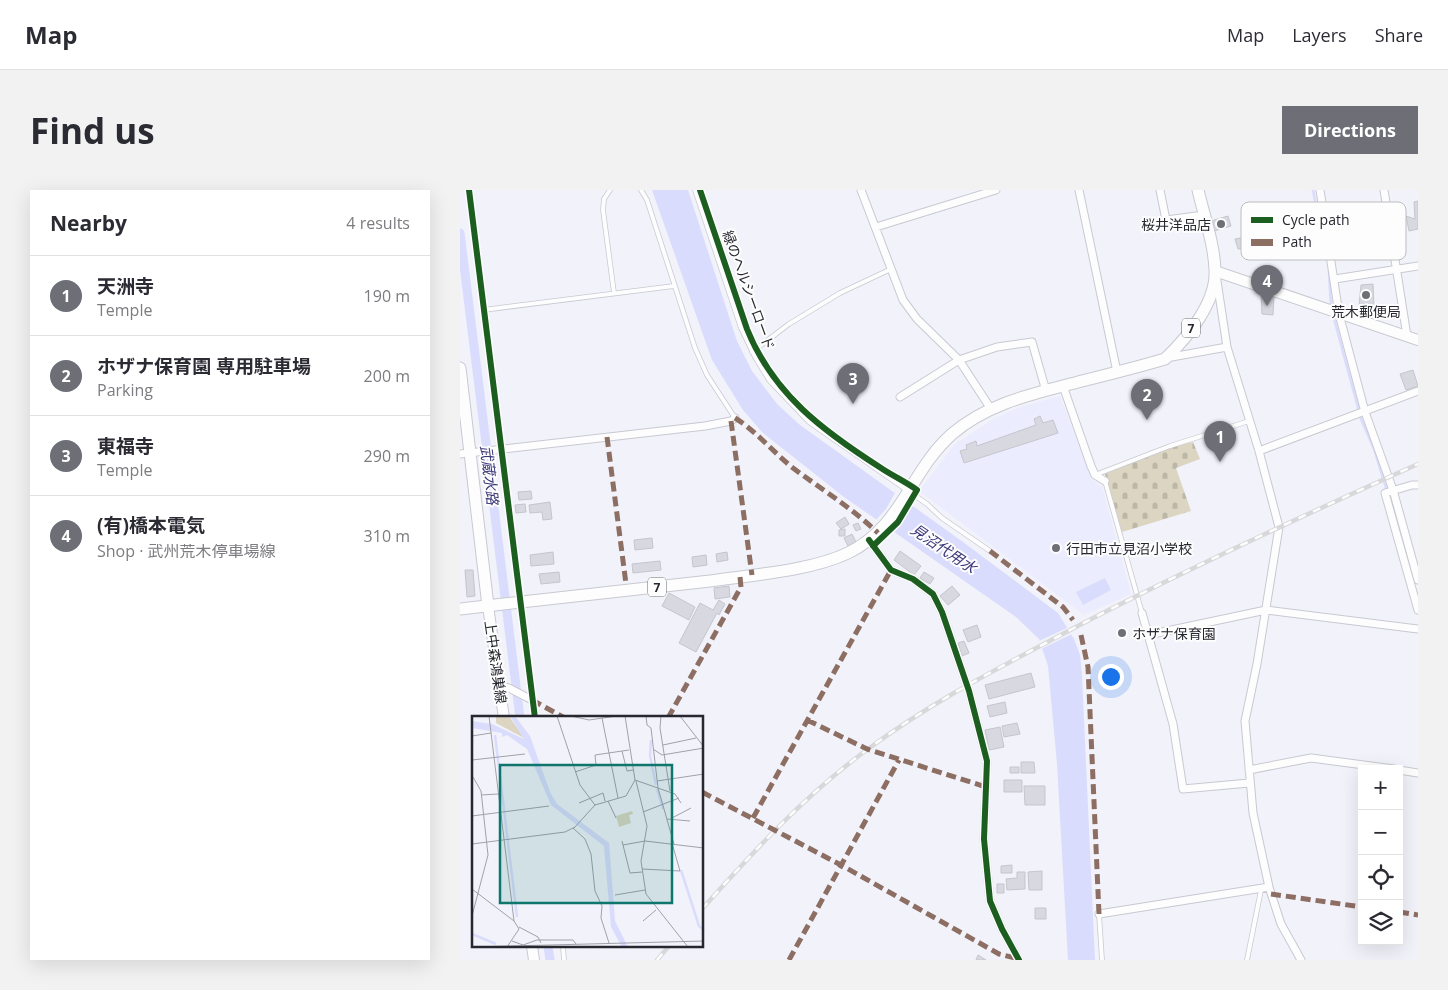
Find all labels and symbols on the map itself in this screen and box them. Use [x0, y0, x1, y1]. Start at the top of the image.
legend [1241, 202, 1406, 260]
text: Cycle path [1282, 210, 1350, 229]
place label: 桜井洋品店 [1141, 215, 1211, 234]
marker: 桜井洋品店 [1215, 218, 1227, 230]
street label: 緑のヘルシーロード [719, 228, 779, 352]
text: Path [1282, 232, 1312, 251]
pin: 4 [1251, 265, 1283, 306]
marker: 荒木郵便局 [1360, 289, 1372, 301]
place label: 荒木郵便局 [1331, 302, 1401, 321]
road number: 7 [1182, 318, 1200, 338]
pin: 3 [837, 363, 869, 404]
pin: 2 [1131, 379, 1163, 420]
pin: 1 [1204, 421, 1236, 462]
water label: 武蔵水路 [476, 444, 504, 508]
water label: 見沼代用水 [907, 519, 982, 578]
place label: 行田市立見沼小学校 [1066, 539, 1192, 558]
marker: 行田市立見沼小学校 [1050, 542, 1062, 554]
road number: 7 [648, 578, 666, 597]
street label: 上中森鴻巣線 [481, 619, 511, 705]
place label: ホザナ保育園 [1132, 624, 1216, 643]
marker: ホザナ保育園 [1116, 627, 1128, 639]
your location [1098, 664, 1124, 690]
inset map [472, 716, 704, 948]

